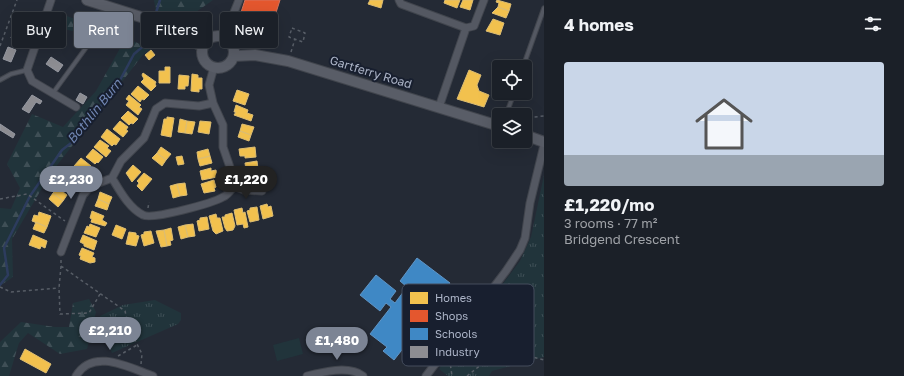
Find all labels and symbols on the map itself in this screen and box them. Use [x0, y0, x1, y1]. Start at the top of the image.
street label: Gartferry Road [328, 52, 414, 92]
water label: Bothlin Burn [63, 75, 125, 146]
pin: £2,230 [38, 166, 104, 200]
pin: £1,220 [213, 166, 279, 200]
legend [402, 284, 534, 366]
text: Homes [435, 291, 472, 304]
text: Shops [435, 309, 468, 322]
pin: £2,210 [77, 317, 143, 351]
pin: £1,480 [304, 327, 370, 361]
text: Schools [435, 327, 478, 340]
text: Industry [435, 345, 480, 358]

